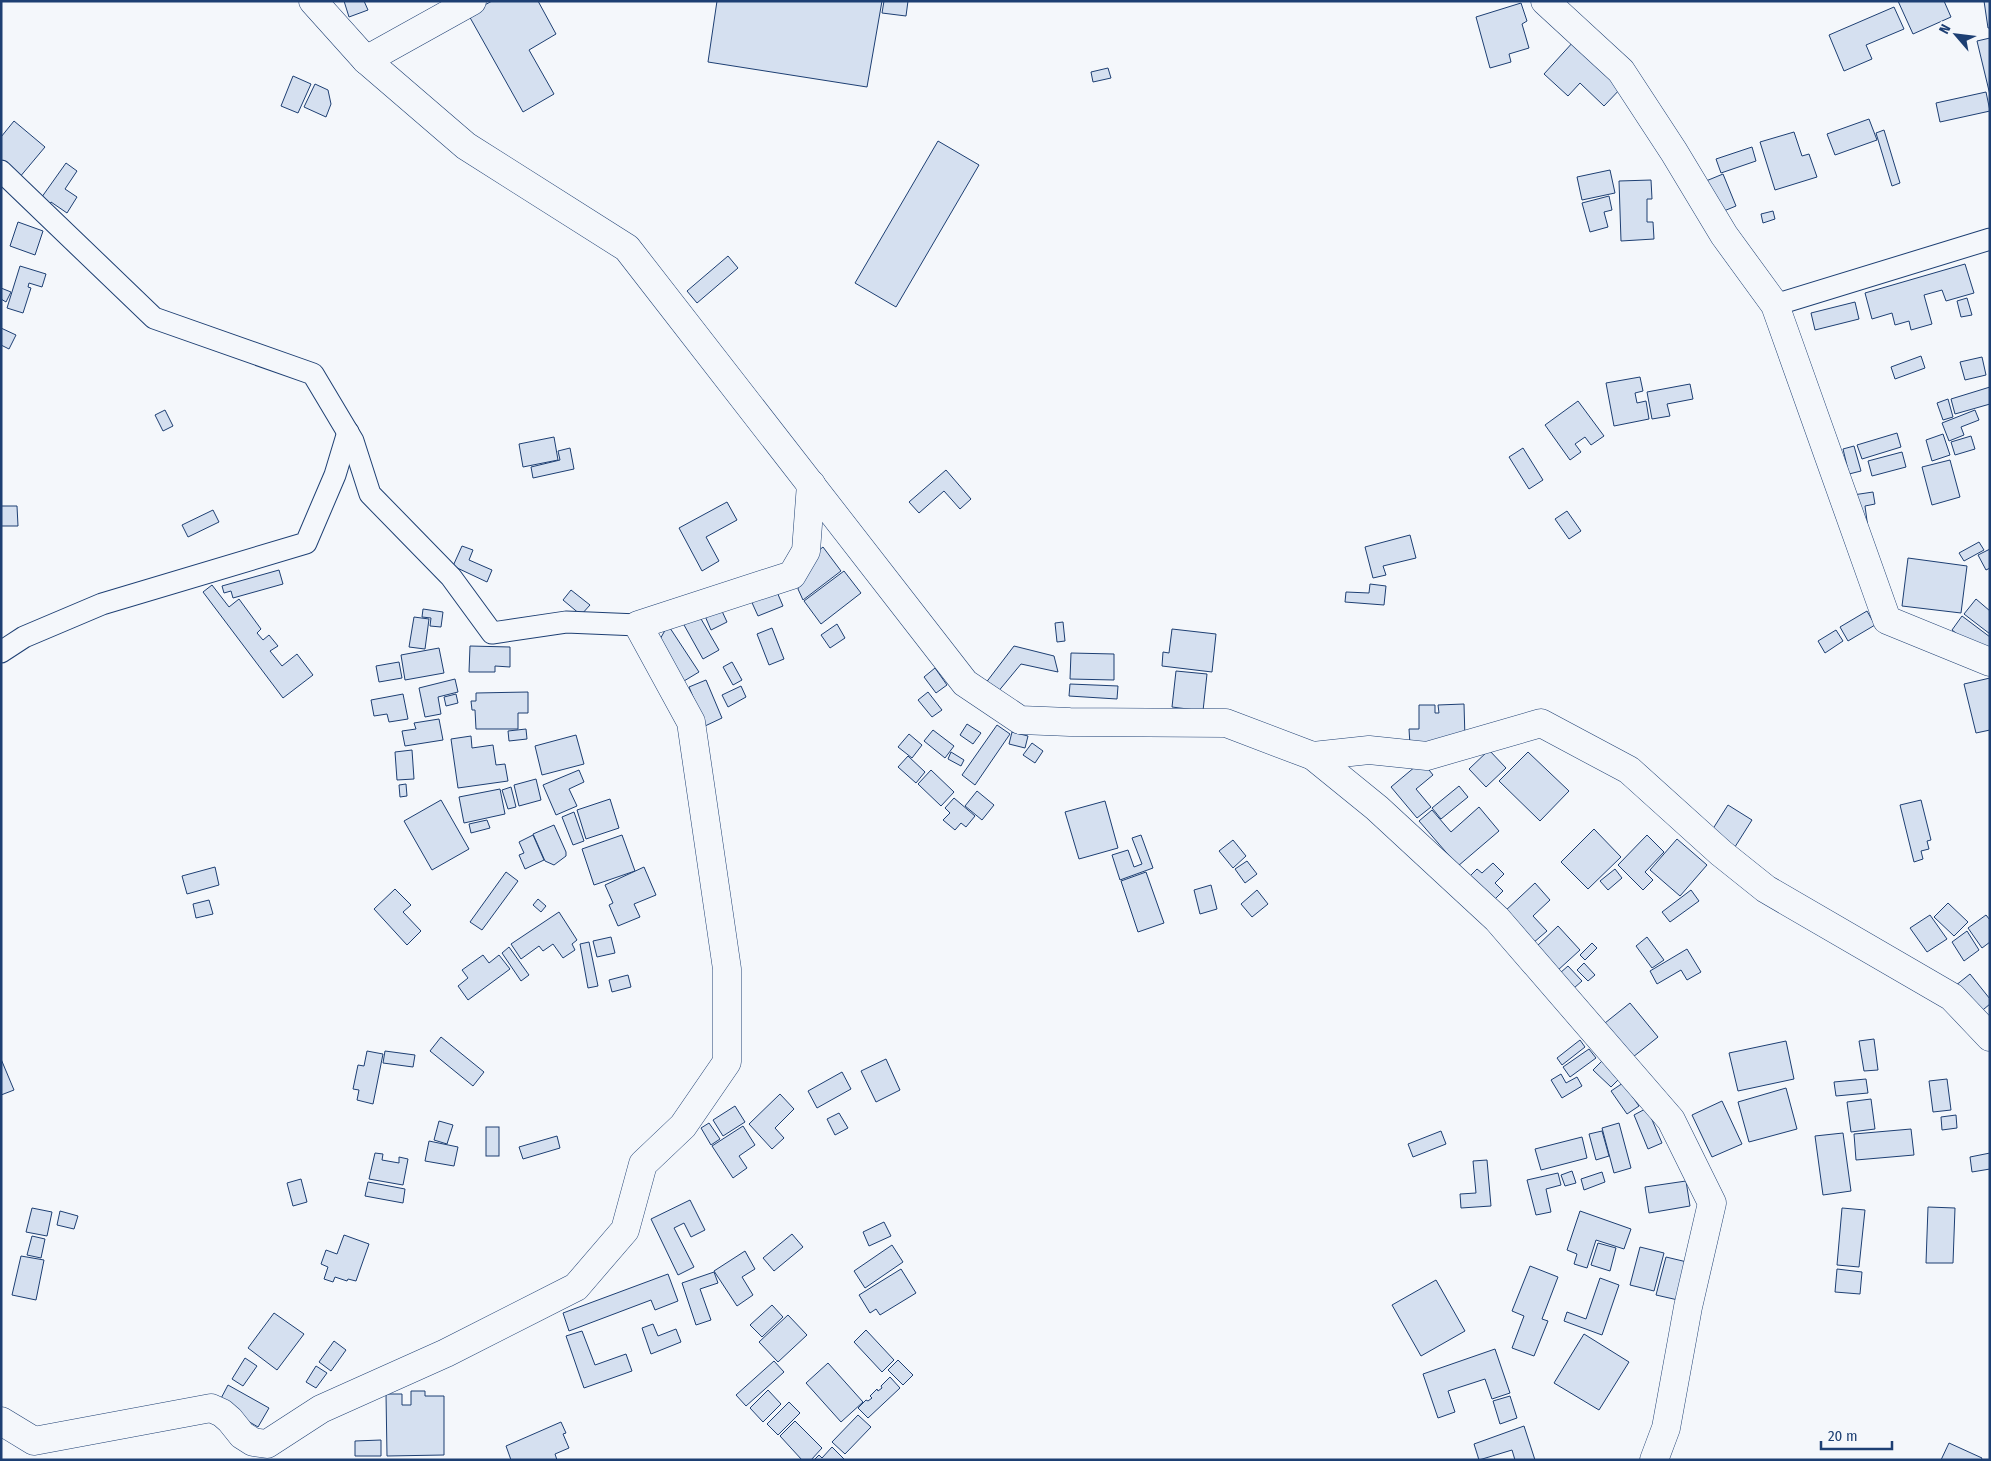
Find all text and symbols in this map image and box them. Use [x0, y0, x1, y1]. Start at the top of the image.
north arrow [1931, 10, 1981, 60]
text: N [1935, 21, 1954, 37]
scale bar [1821, 1418, 1892, 1450]
text: 20 m [1828, 1427, 1858, 1445]

